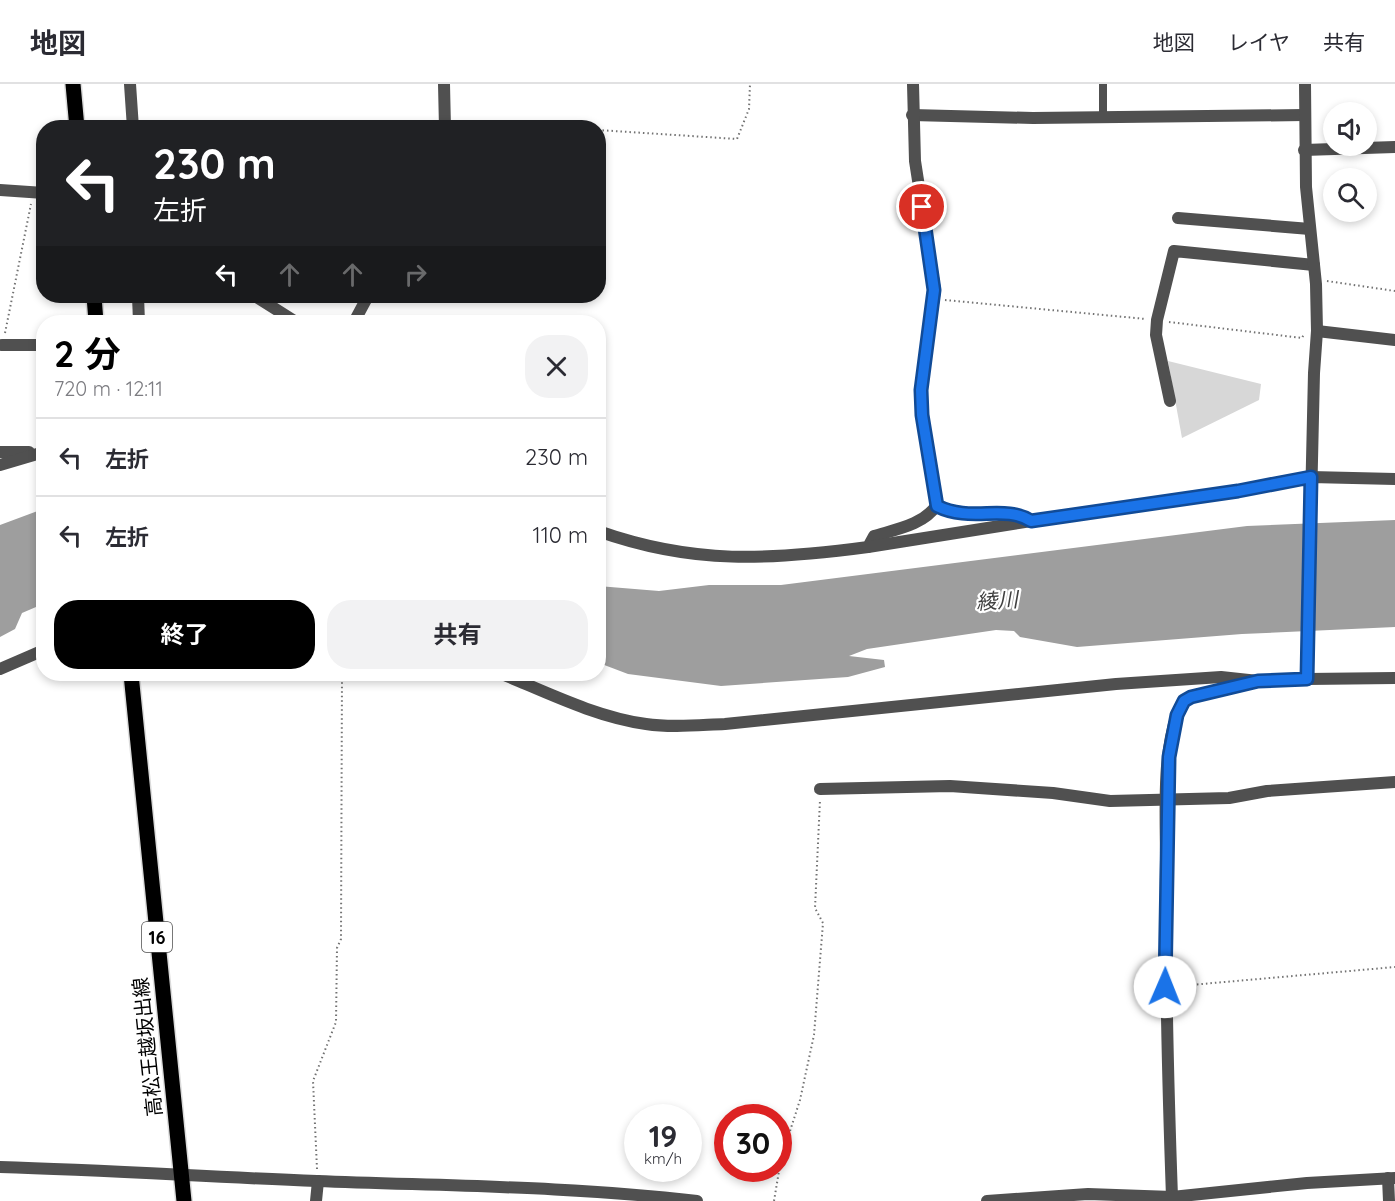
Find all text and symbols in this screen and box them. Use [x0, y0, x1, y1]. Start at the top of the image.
text: 地図 [30, 25, 86, 60]
text: 地図 [1153, 29, 1195, 55]
text: レイヤ [1228, 29, 1290, 55]
text: 共有 [1323, 29, 1365, 55]
map controls [1323, 102, 1377, 222]
button: sound [1323, 102, 1377, 156]
text: 230 m [153, 137, 276, 190]
icon: left [54, 144, 132, 222]
button: search [1323, 168, 1377, 222]
pin [896, 181, 947, 232]
icon: arrive [905, 190, 938, 223]
text: 左折 [153, 193, 207, 227]
icon: left [210, 258, 243, 291]
icon: ahead [273, 258, 306, 291]
icon: ahead [336, 258, 369, 291]
icon: right [399, 258, 432, 291]
text: 2 分 [54, 331, 121, 376]
button: close [525, 335, 588, 398]
text: 720 m · 12:11 [54, 376, 163, 401]
icon: left [54, 441, 87, 474]
text: 230 m [525, 443, 588, 471]
text: 左折 [105, 445, 149, 473]
icon: left [54, 519, 87, 552]
text: 110 m [533, 521, 588, 549]
text: 左折 [105, 523, 149, 551]
water label: 綾川 [975, 585, 1021, 614]
button: 終了 [54, 600, 315, 669]
button: 共有 [327, 600, 588, 669]
road number: 16 [142, 922, 172, 952]
position arrow [1133, 955, 1197, 1019]
street label: 高松王越坂出線 [127, 976, 167, 1118]
speed limit sign: 30 [714, 1104, 792, 1182]
text: 19 [649, 1117, 677, 1155]
text: km/h [644, 1149, 682, 1168]

